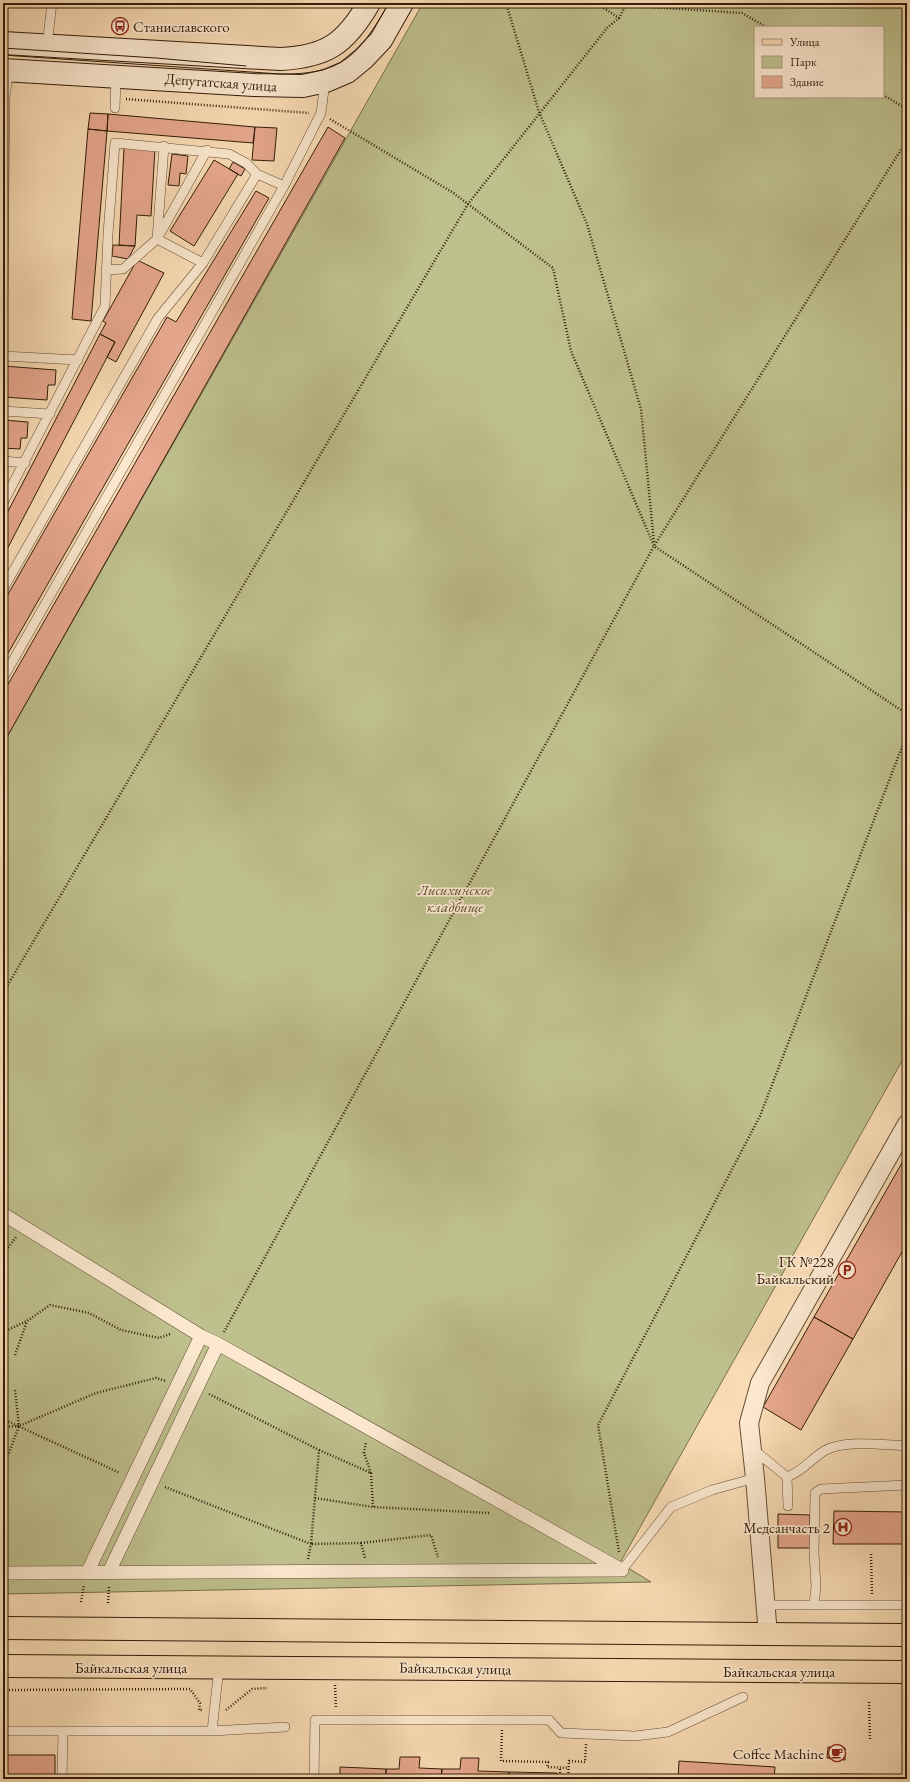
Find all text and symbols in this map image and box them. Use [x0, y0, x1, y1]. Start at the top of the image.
bus stop icon: Станиславского [110, 16, 130, 36]
place label: Станиславского [133, 17, 230, 36]
legend [754, 26, 884, 98]
text: Улица [789, 34, 820, 50]
text: Парк [790, 54, 817, 70]
street label: Депутатская улица [164, 69, 278, 95]
text: Здание [790, 74, 824, 90]
park label: Лисихинское кладбище [417, 880, 493, 916]
place label: ГК №228 Байкальский [756, 1252, 834, 1288]
parking icon: ГК №228 Байкальский [837, 1260, 857, 1280]
hospital icon: Медсанчасть 2 [833, 1517, 853, 1537]
place label: Медсанчасть 2 [743, 1518, 831, 1537]
street label: Байкальская улица [75, 1658, 187, 1677]
street label: Байкальская улица [399, 1658, 511, 1678]
street label: Байкальская улица [723, 1662, 835, 1681]
cafe icon: Coffee Machine [827, 1743, 847, 1763]
place label: Coffee Machine [733, 1744, 824, 1763]

